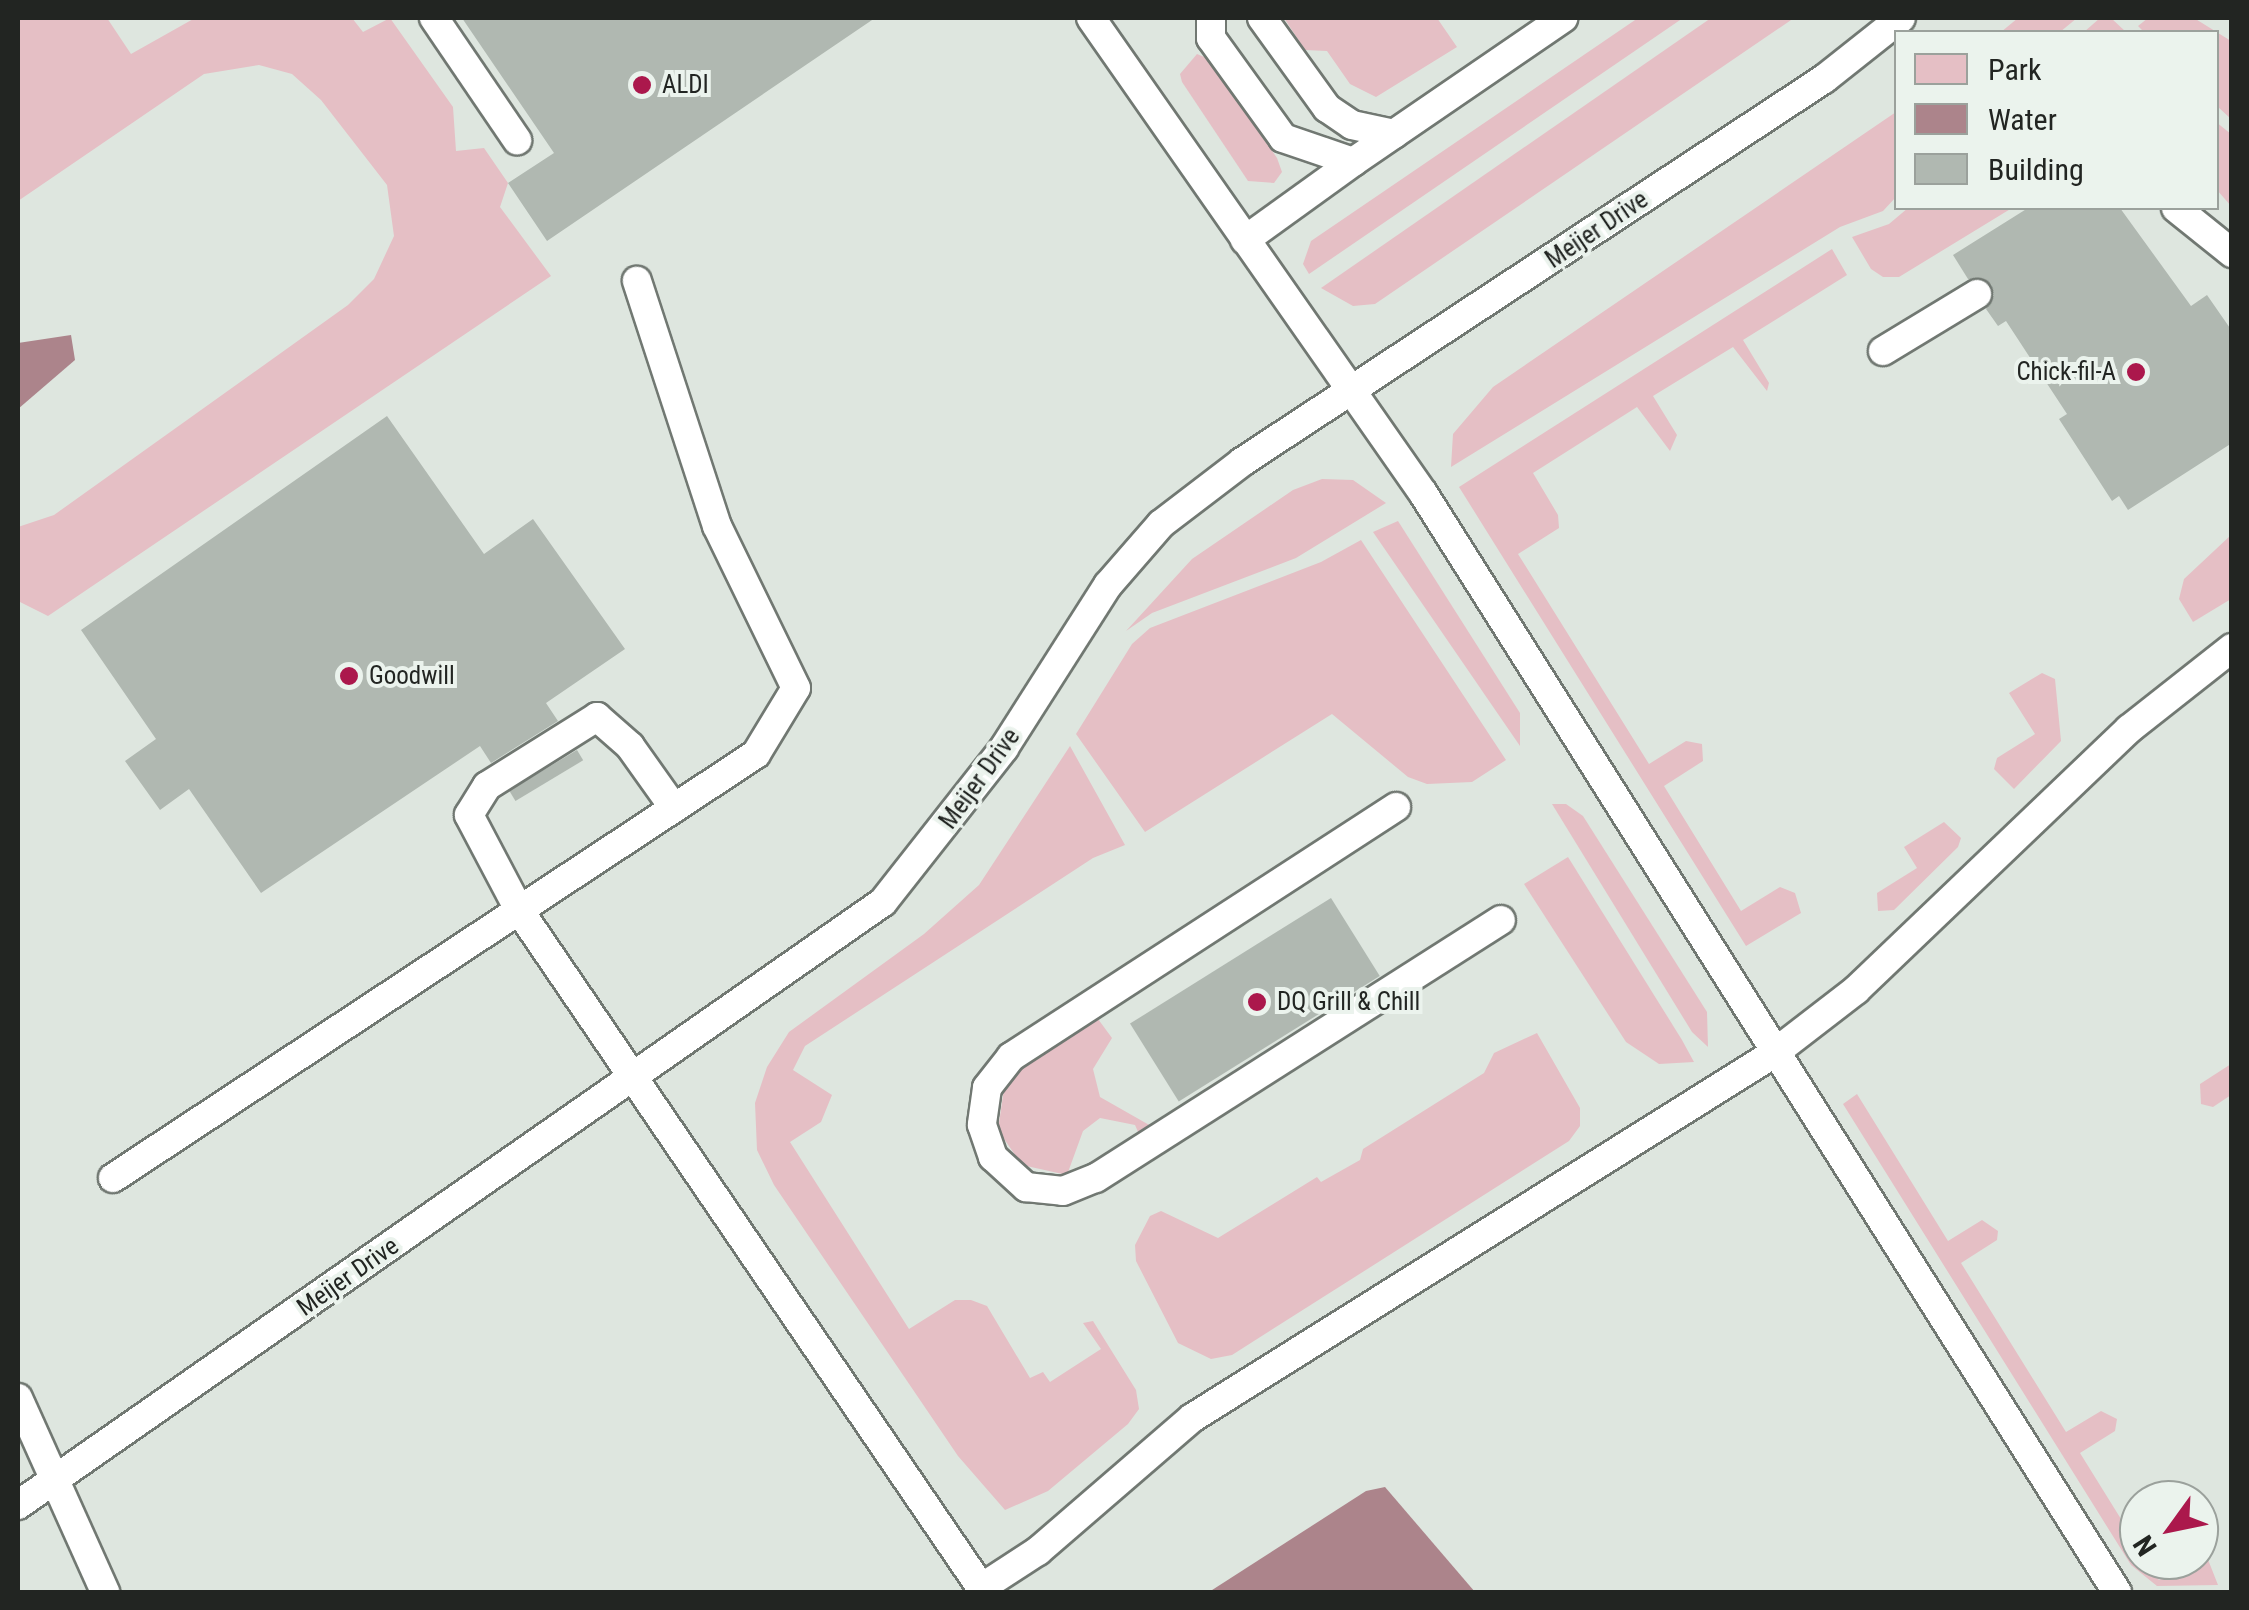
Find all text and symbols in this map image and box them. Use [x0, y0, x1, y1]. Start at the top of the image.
legend [1894, 30, 2219, 210]
text: Park [1988, 52, 2042, 87]
place label: ALDI [662, 70, 709, 100]
marker: ALDI [631, 74, 653, 96]
text: Water [1988, 102, 2057, 137]
text: Building [1988, 152, 2084, 187]
street label: Meijer Drive [1540, 185, 1654, 275]
place label: Chick-fil-A [2016, 357, 2116, 387]
marker: Chick-fil-A [2125, 361, 2147, 383]
place label: Goodwill [369, 661, 455, 691]
marker: Goodwill [338, 665, 360, 687]
street label: Meijer Drive [934, 723, 1026, 835]
place label: DQ Grill & Chill [1277, 987, 1420, 1017]
marker: DQ Grill & Chill [1246, 991, 1268, 1013]
street label: Meijer Drive [292, 1231, 404, 1323]
north arrow [2119, 1480, 2219, 1580]
text: N [2127, 1529, 2164, 1562]

